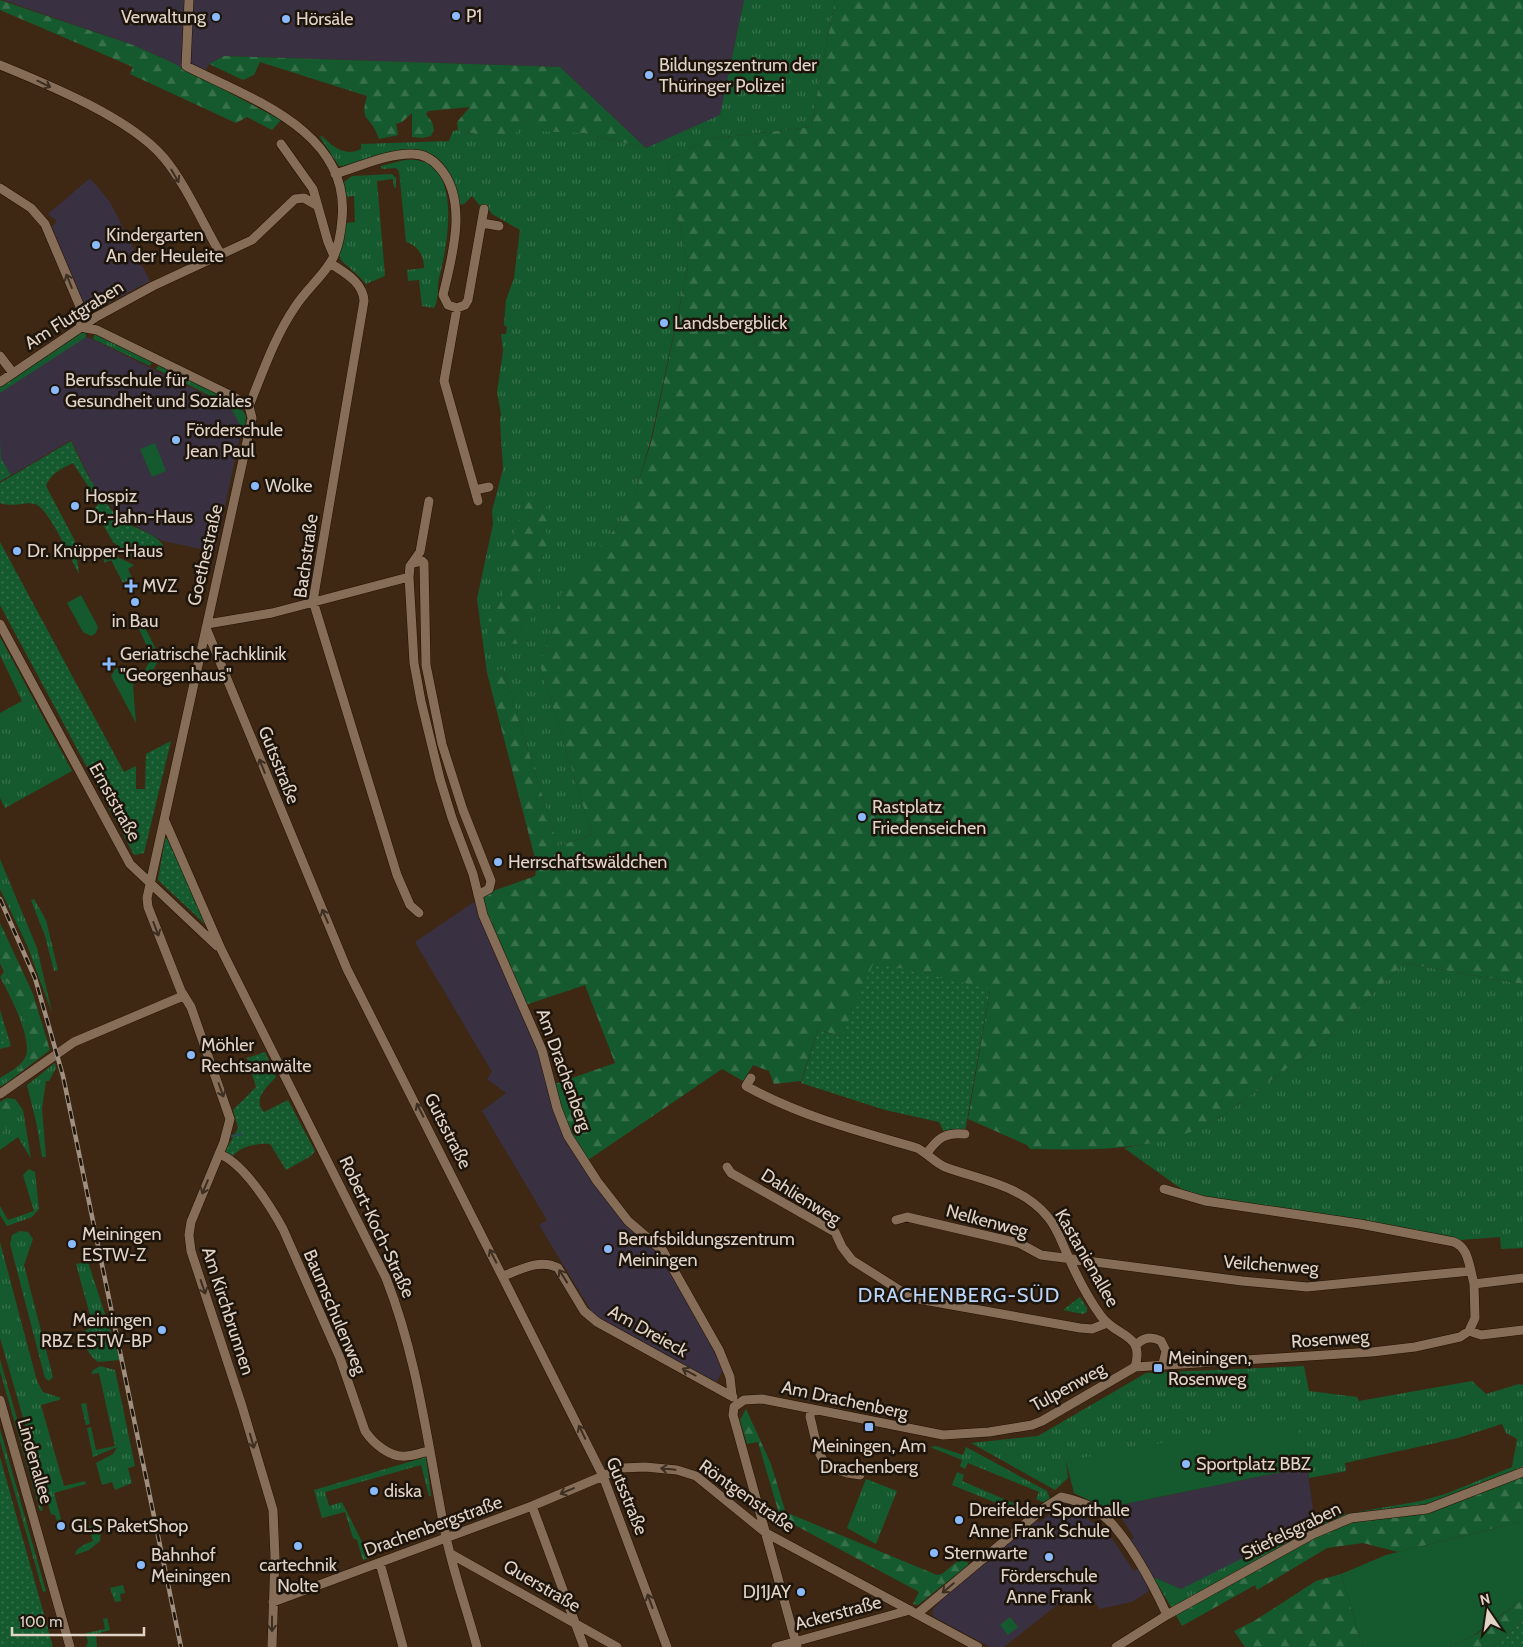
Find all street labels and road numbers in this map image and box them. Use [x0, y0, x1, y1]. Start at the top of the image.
street label: Am Flutgraben [20, 276, 128, 354]
street label: Goethestraße [183, 502, 227, 608]
street label: Bachstraße [289, 513, 323, 599]
street label: Gutsstraße [253, 723, 305, 807]
street label: Ernststraße [84, 759, 146, 845]
street label: Am Drachenberg [532, 1006, 597, 1135]
street label: Gutsstraße [420, 1089, 476, 1173]
street label: Robert-Koch-Straße [335, 1153, 419, 1301]
street label: Dahlienweg [757, 1164, 846, 1231]
street label: Nelkenweg [944, 1200, 1031, 1243]
street label: Kastanienallee [1050, 1205, 1124, 1311]
street label: Am Kirchbrunnen [197, 1244, 259, 1378]
street label: Baumschulenweg [299, 1246, 372, 1379]
street label: Veilchenweg [1223, 1251, 1320, 1279]
street label: Am Dreieck [604, 1300, 693, 1362]
street label: Rosenweg [1290, 1325, 1371, 1353]
street label: Tulpenweg [1027, 1357, 1110, 1417]
street label: Am Drachenberg [780, 1376, 911, 1424]
street label: Lindenallee [12, 1416, 58, 1506]
street label: Gutsstraße [601, 1454, 653, 1538]
street label: Röntgenstraße [695, 1455, 799, 1537]
street label: Drachenbergstraße [361, 1491, 505, 1561]
street label: Stiefelsgraben [1237, 1497, 1345, 1565]
street label: Querstraße [500, 1555, 584, 1617]
street label: Ackerstraße [792, 1591, 884, 1635]

